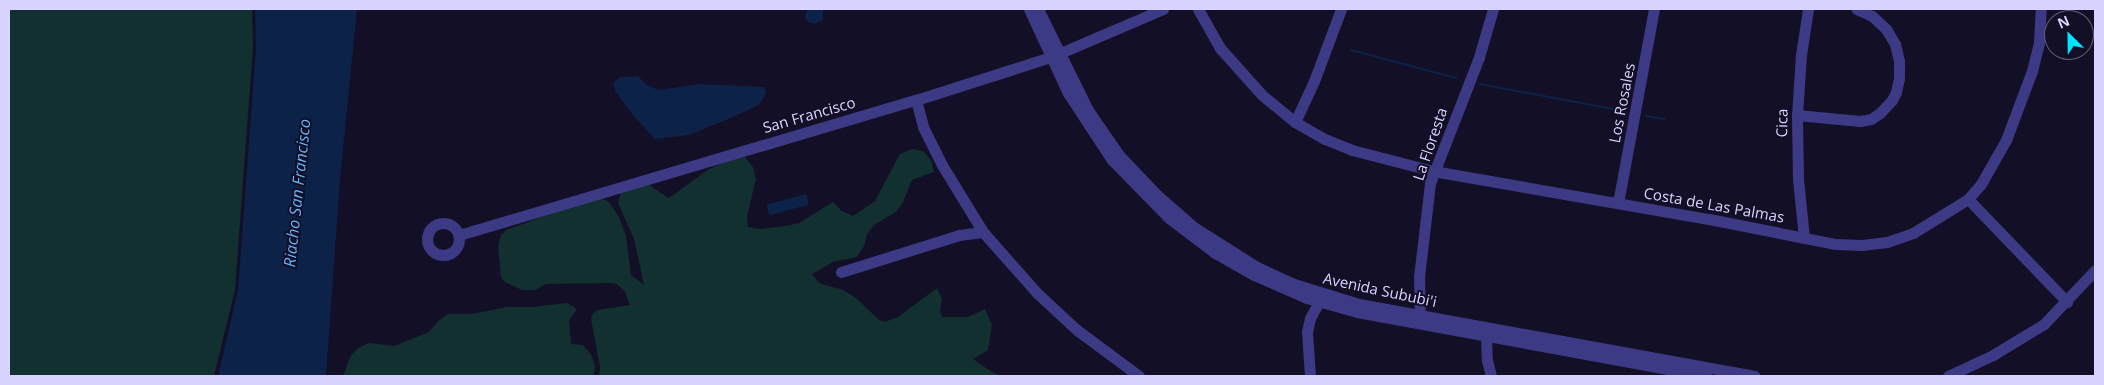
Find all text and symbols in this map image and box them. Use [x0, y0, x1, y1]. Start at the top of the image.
north arrow [2044, 10, 2094, 60]
text: N [2054, 11, 2072, 33]
street label: Los Rosales [1605, 62, 1639, 144]
street label: San Francisco [761, 93, 857, 137]
street label: La Floresta [1409, 105, 1451, 183]
street label: Cica [1773, 108, 1791, 138]
water label: Riacho San Francisco [280, 118, 314, 268]
street label: Costa de Las Palmas [1642, 184, 1786, 226]
street label: Avenida Sububi'i [1322, 269, 1438, 311]

